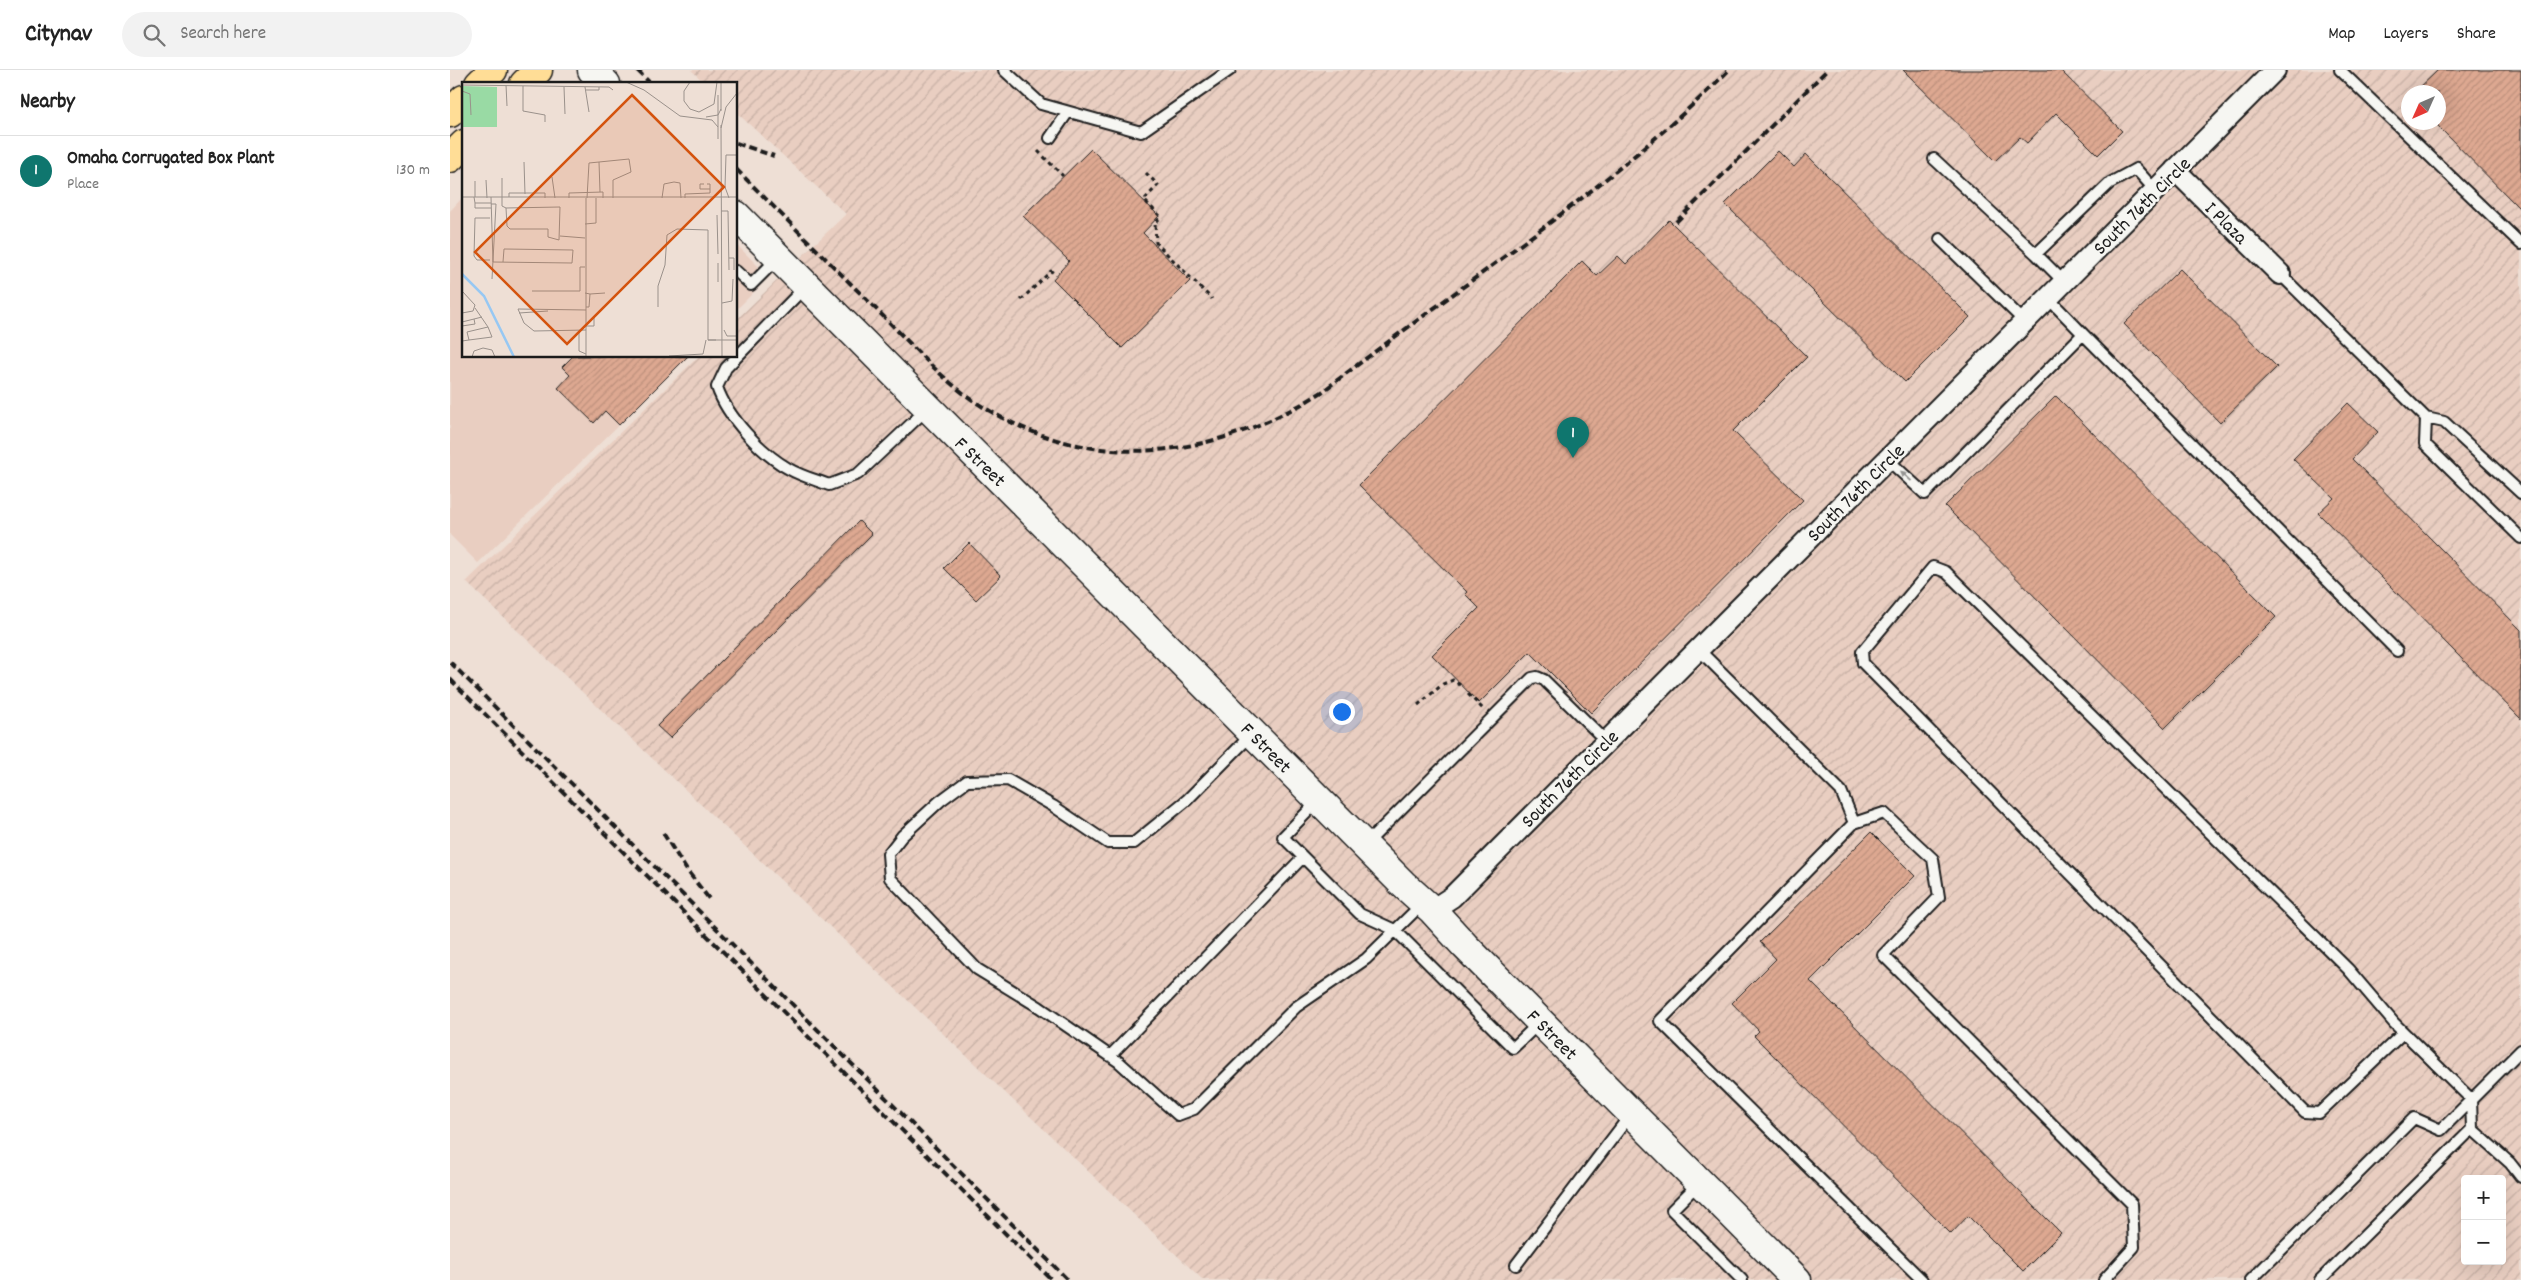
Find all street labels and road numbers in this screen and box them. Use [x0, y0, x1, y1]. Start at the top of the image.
street label: South 76th Circle [2088, 152, 2199, 262]
street label: I Plaza [2197, 196, 2253, 252]
street label: F Street [947, 432, 1011, 495]
street label: South 76th Circle [1802, 439, 1913, 549]
street label: F Street [1233, 717, 1297, 781]
street label: South 76th Circle [1516, 725, 1627, 835]
street label: F Street [1519, 1004, 1583, 1068]

